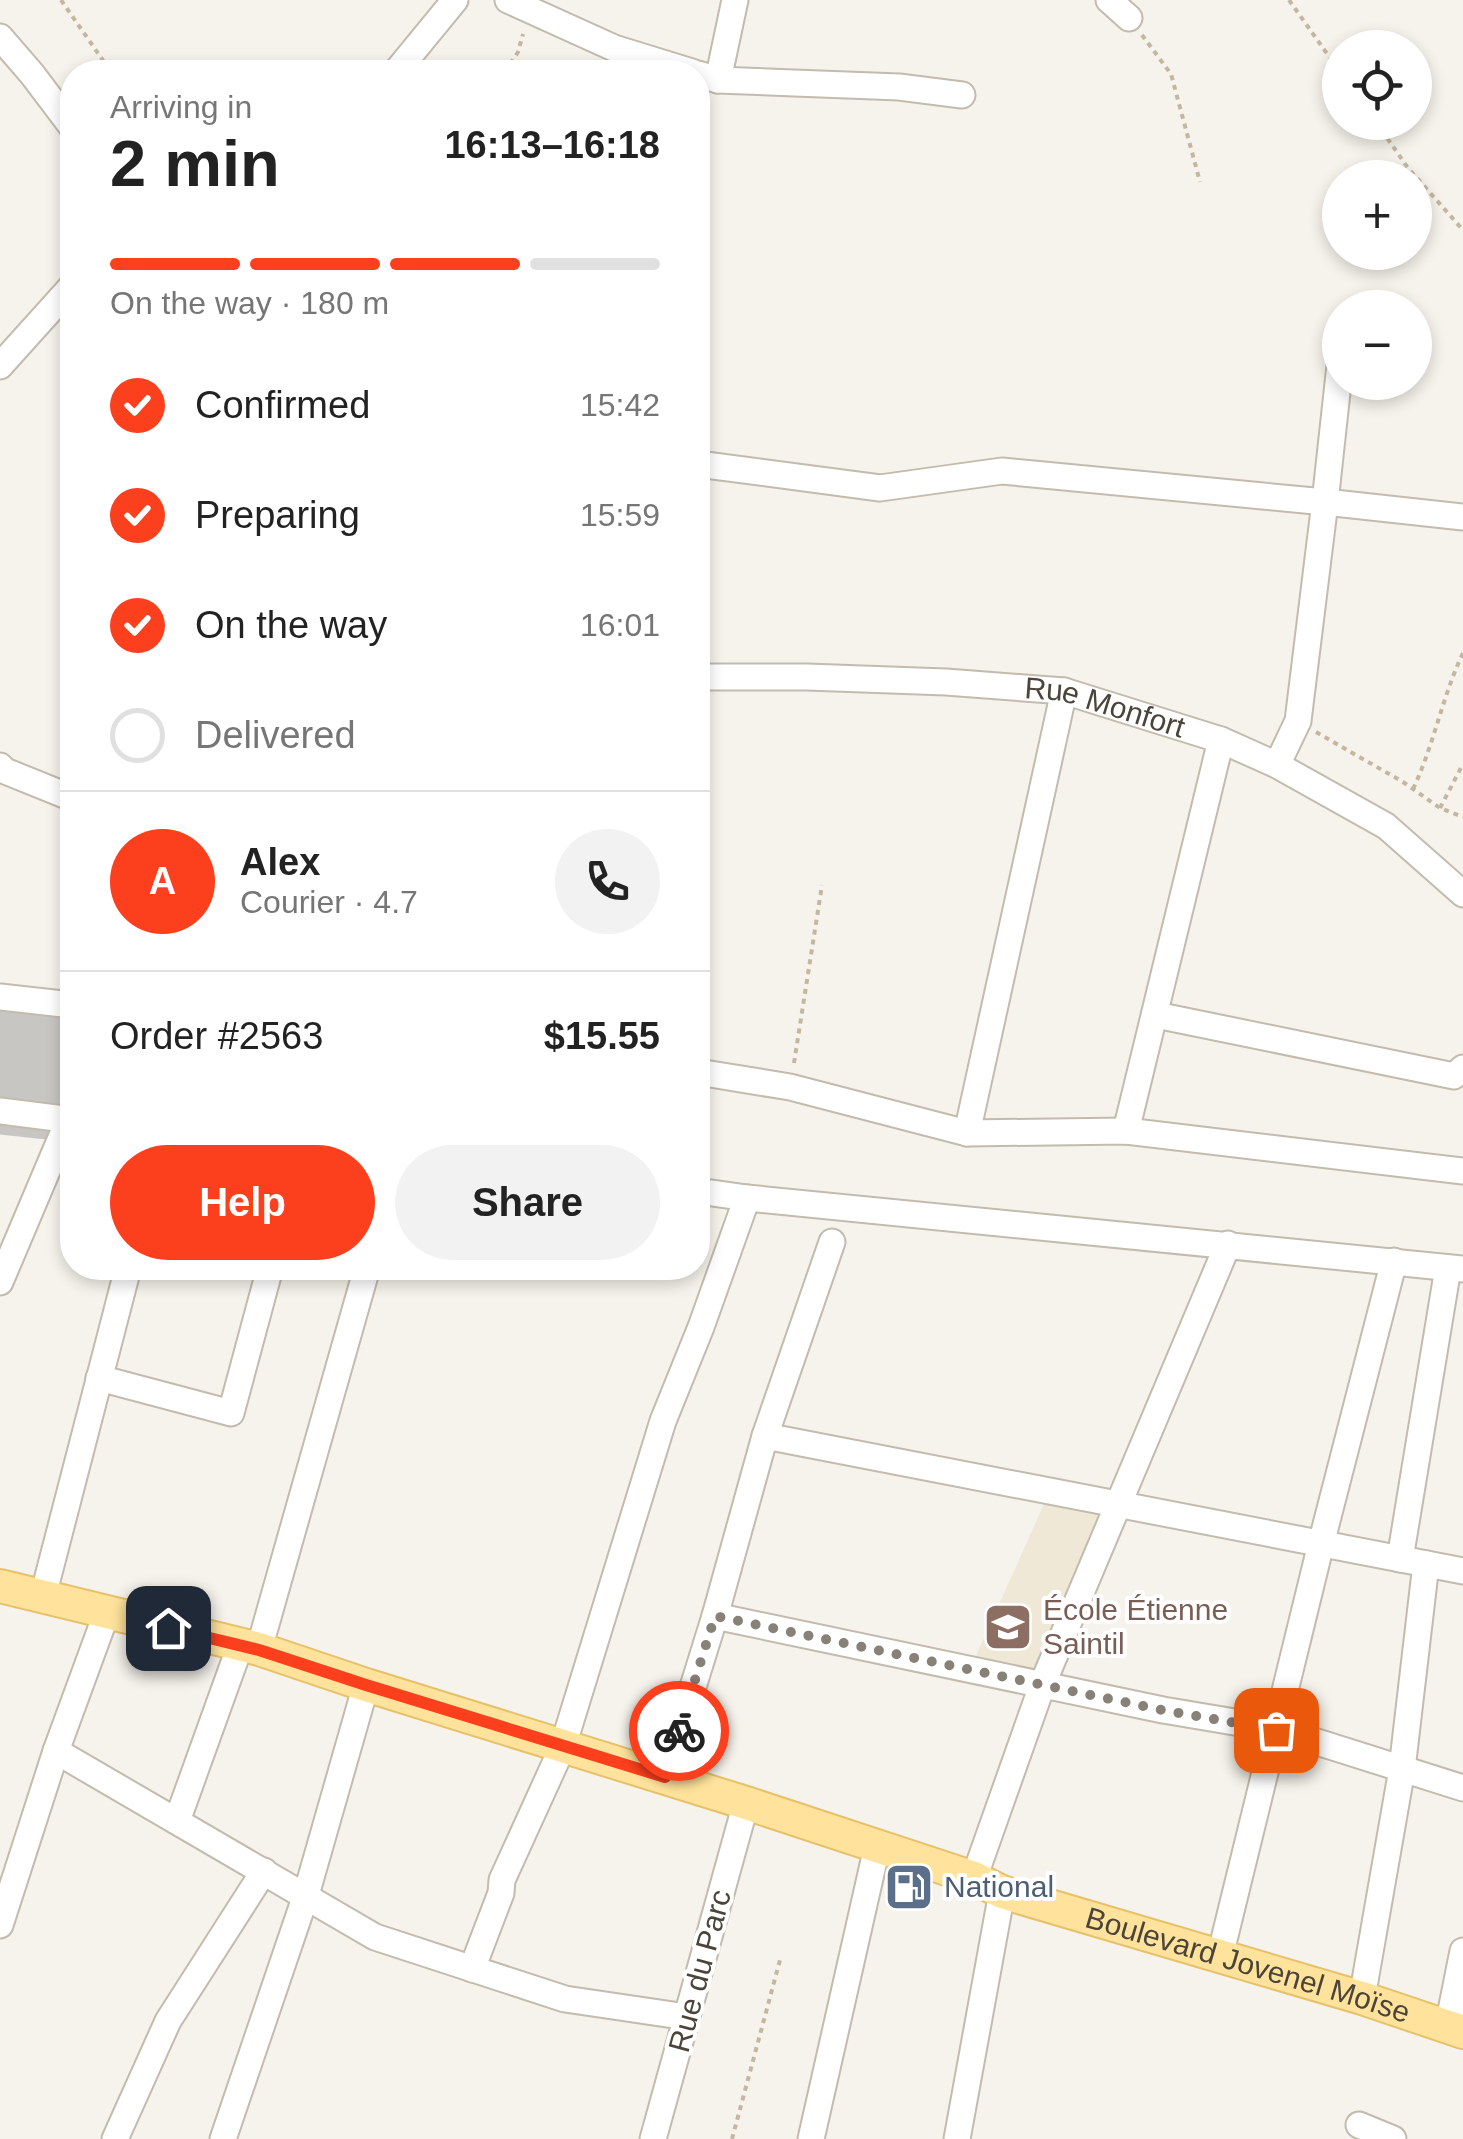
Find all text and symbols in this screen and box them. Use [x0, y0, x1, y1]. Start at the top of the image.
map controls [1322, 30, 1432, 400]
button: locate [1322, 30, 1432, 140]
text: Arriving in [110, 89, 252, 125]
text: 16:13–16:18 [444, 124, 660, 166]
text: 2 min [110, 127, 280, 200]
button: + [1322, 160, 1432, 270]
text: On the way · 180 m [110, 285, 389, 321]
button: − [1322, 290, 1432, 400]
icon: check [110, 378, 165, 433]
text: Confirmed [195, 384, 370, 426]
text: 15:42 [580, 387, 660, 423]
icon: check [110, 488, 165, 543]
text: Preparing [195, 494, 360, 536]
text: 15:59 [580, 497, 660, 533]
icon: check [110, 598, 165, 653]
text: On the way [195, 604, 387, 646]
text: 16:01 [580, 607, 660, 643]
street label: Rue Monfort [1023, 671, 1190, 744]
text: Delivered [195, 714, 356, 756]
button: phone [555, 829, 660, 934]
text: Alex [240, 841, 320, 883]
text: A [149, 860, 176, 902]
text: Courier · 4.7 [240, 884, 418, 920]
text: Order #2563 [110, 1015, 323, 1057]
text: $15.55 [544, 1015, 660, 1057]
button: Help [110, 1145, 375, 1260]
button: Share [395, 1145, 660, 1260]
pin [126, 1586, 211, 1671]
place label: École Étienne Saintil [1043, 1593, 1228, 1660]
icon: home [141, 1601, 196, 1656]
school or university icon: École Étienne Saintil [982, 1601, 1034, 1653]
courier [629, 1681, 729, 1781]
pin [1234, 1688, 1319, 1773]
icon: bag [1249, 1703, 1304, 1758]
icon: bike [652, 1704, 707, 1759]
fuel station icon: National [883, 1861, 935, 1913]
place label: National [944, 1870, 1054, 1903]
street label: Rue du Parc [662, 1886, 737, 2056]
street label: Boulevard Jovenel Moïse [1082, 1901, 1414, 2029]

